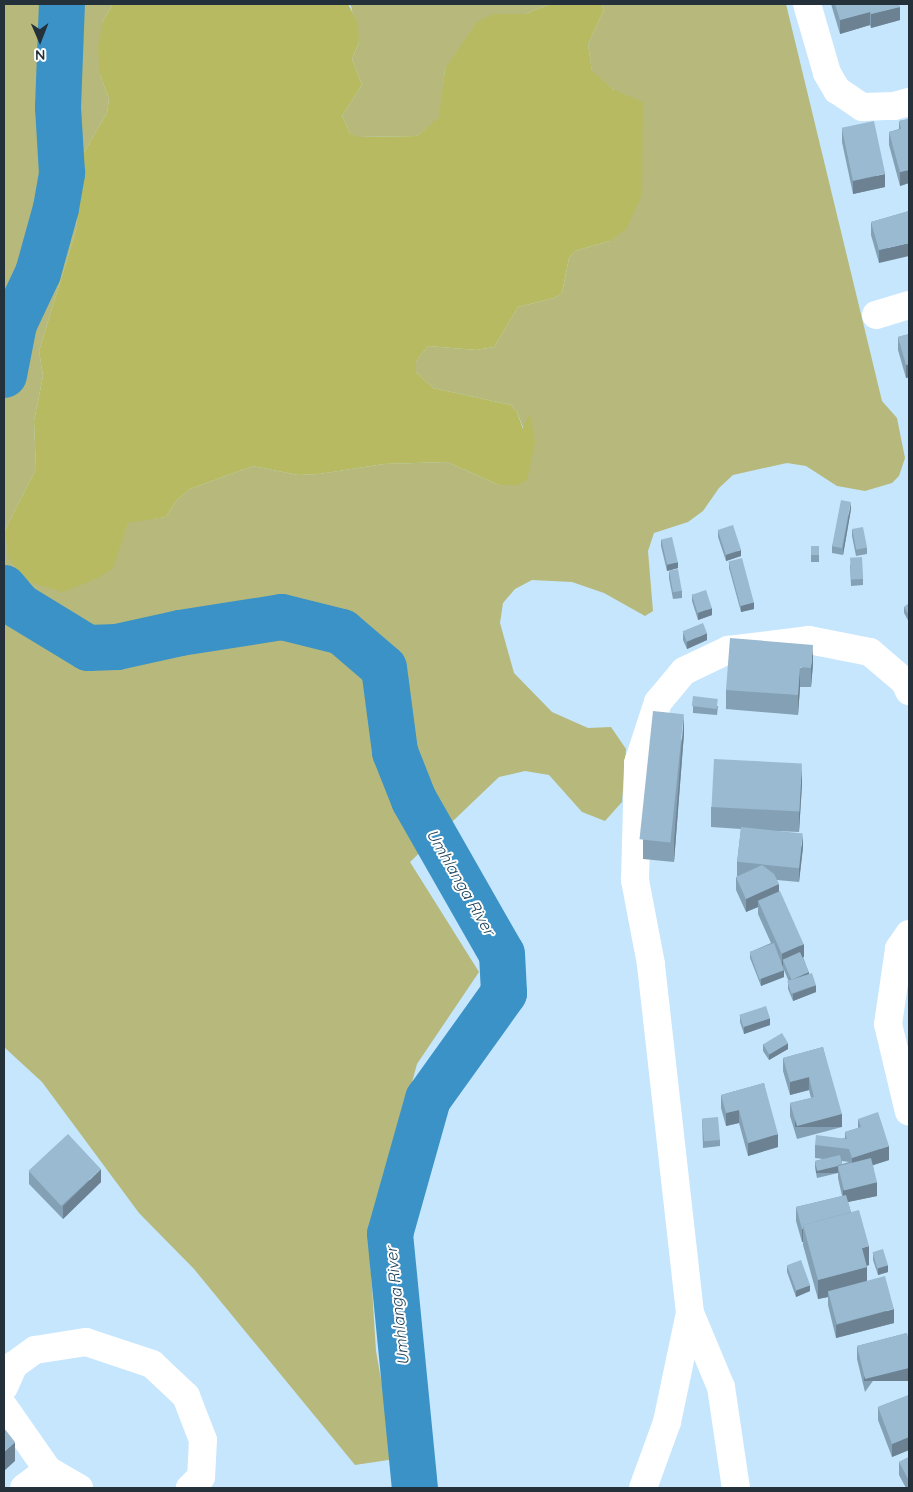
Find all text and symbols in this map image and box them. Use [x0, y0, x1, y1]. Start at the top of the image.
north arrow [15, 15, 65, 65]
text: N [35, 46, 46, 64]
water label: Umhlanga River [423, 825, 499, 939]
water label: Umhlanga River [381, 1246, 413, 1366]

